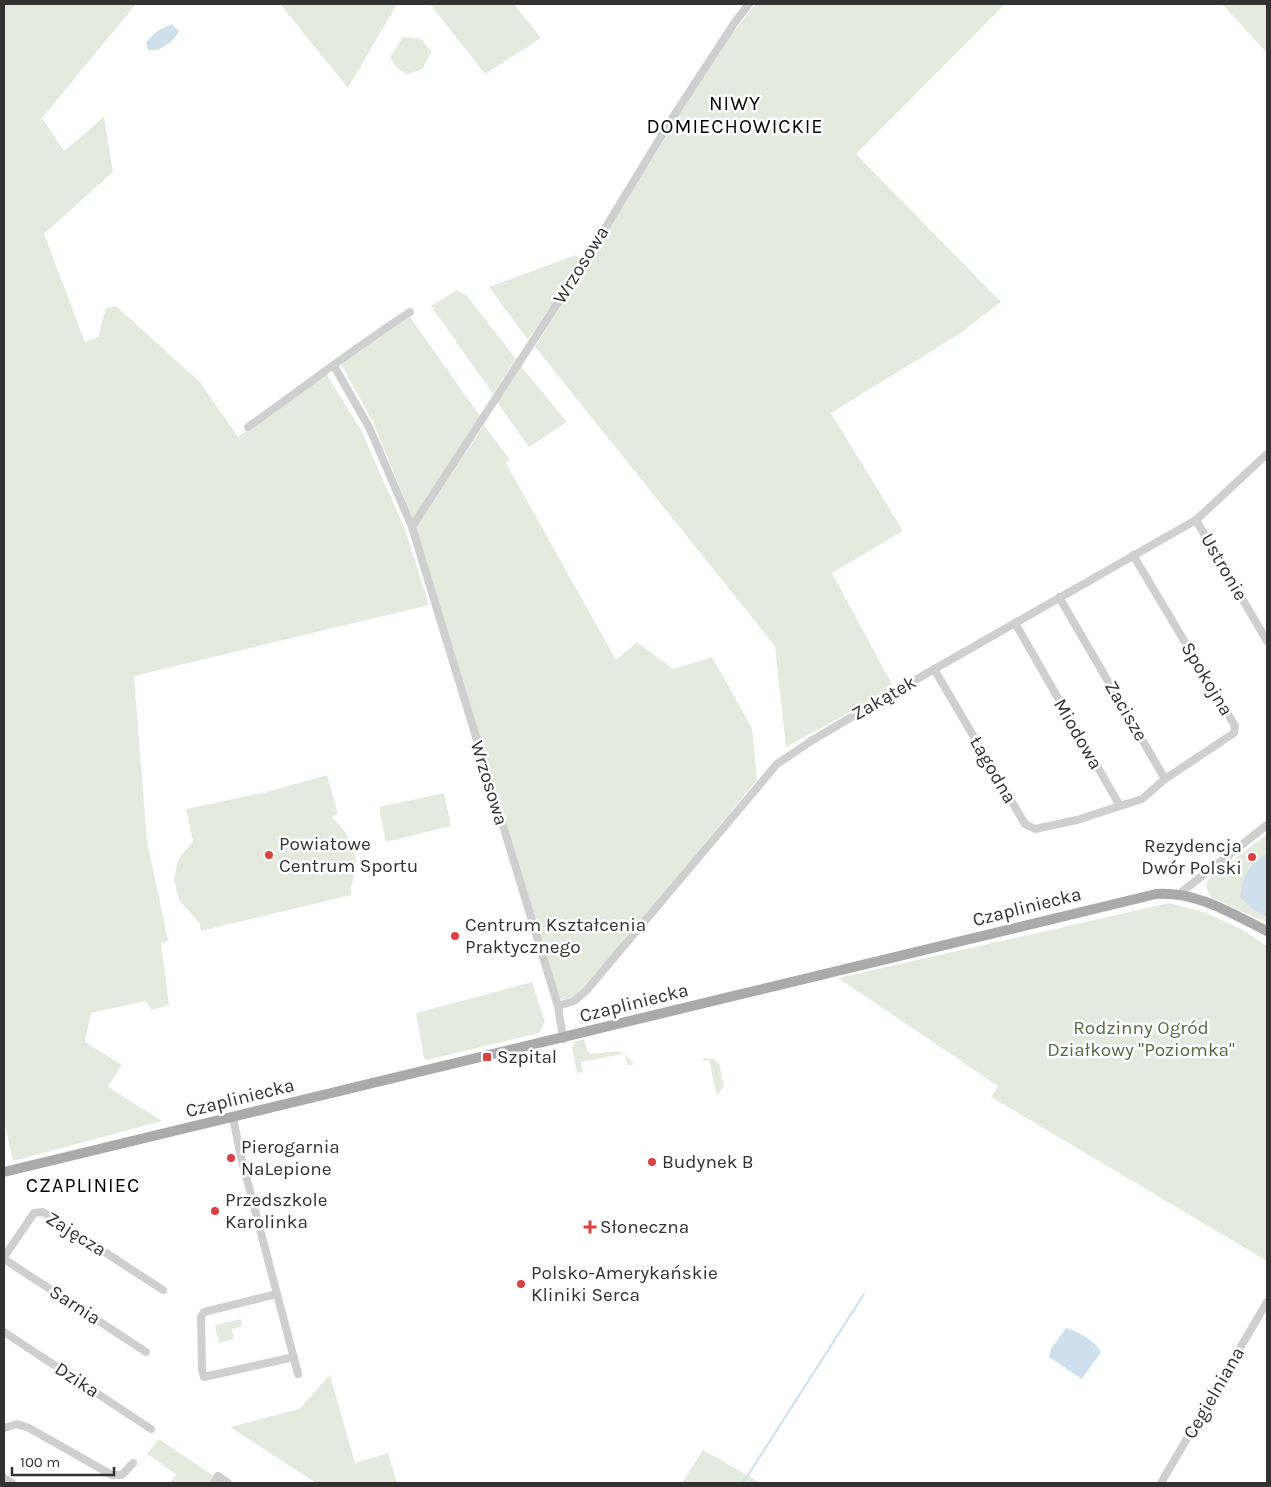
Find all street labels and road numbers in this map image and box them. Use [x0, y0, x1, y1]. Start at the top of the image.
street label: Wrzosowa [549, 222, 613, 308]
street label: Ustronie [1196, 530, 1252, 604]
street label: Spokojna [1176, 638, 1238, 720]
street label: Zakątek [848, 671, 920, 725]
street label: Zacisze [1100, 677, 1152, 745]
street label: Miodowa [1049, 695, 1107, 773]
street label: Łagodna [965, 733, 1021, 807]
street label: Wrzosowa [466, 738, 512, 828]
street label: Czapliniecka [970, 883, 1084, 931]
street label: Czapliniecka [577, 979, 691, 1027]
street label: Czapliniecka [183, 1074, 297, 1122]
street label: Zajęcza [42, 1207, 110, 1261]
street label: Sarnia [45, 1280, 105, 1330]
street label: Cegielniana [1179, 1343, 1249, 1443]
street label: Dzika [51, 1358, 103, 1402]

